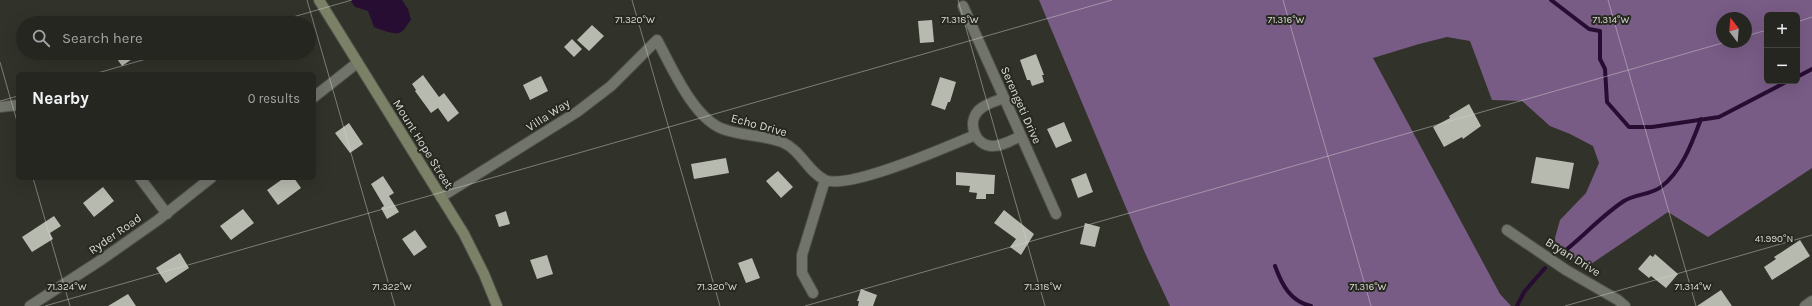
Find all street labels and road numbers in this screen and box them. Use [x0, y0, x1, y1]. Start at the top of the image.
street label: Serengeti Drive [998, 64, 1044, 146]
street label: Villa Way [524, 96, 573, 134]
street label: Mount Hope Street [390, 97, 456, 191]
street label: Echo Drive [729, 111, 789, 139]
street label: Ryder Road [86, 211, 144, 257]
street label: Bryan Drive [1543, 235, 1603, 279]

